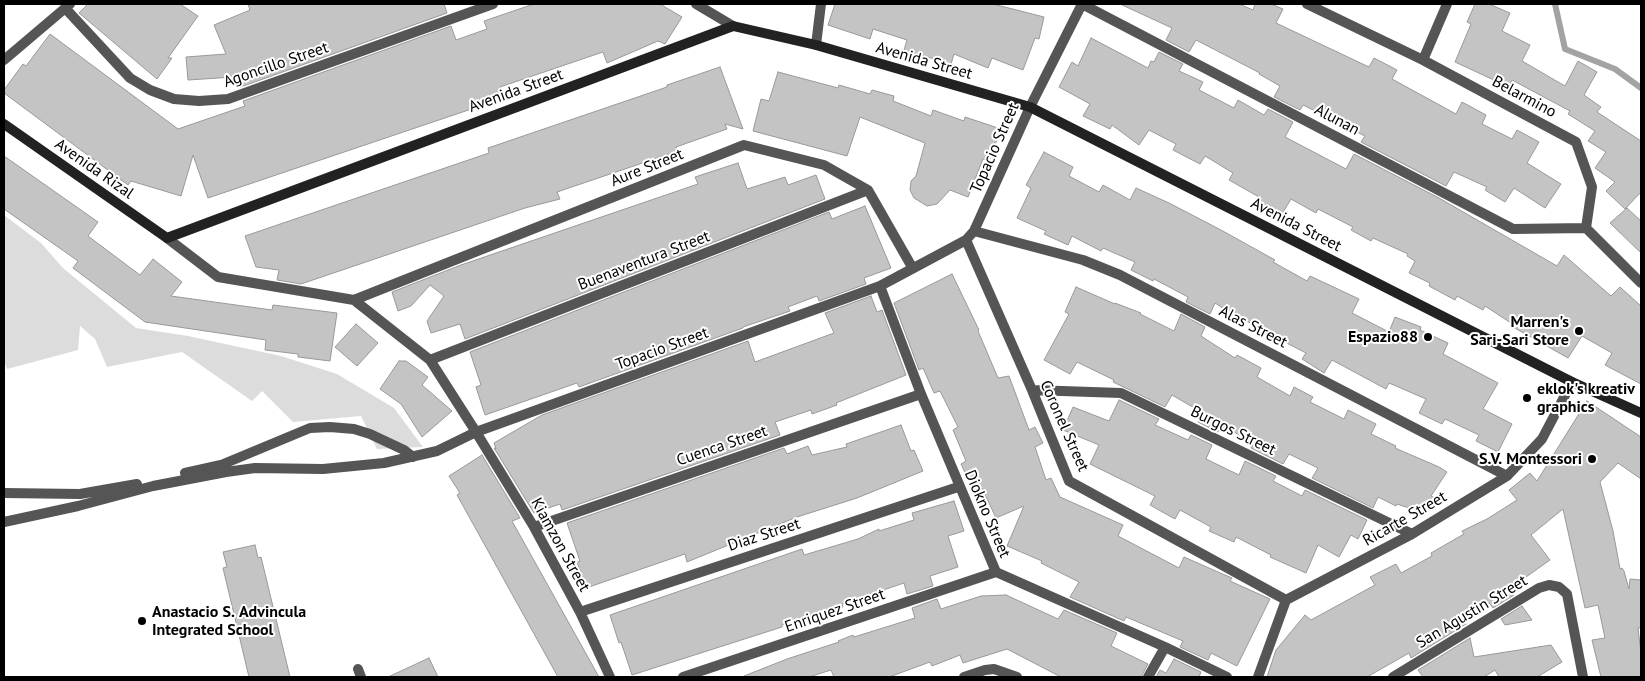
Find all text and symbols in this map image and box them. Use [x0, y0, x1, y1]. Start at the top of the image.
street label: Agoncillo Street [221, 38, 331, 92]
street label: Avenida Street [874, 38, 974, 84]
street label: Avenida Street [466, 65, 566, 117]
street label: Belarmino [1489, 72, 1559, 122]
street label: Topacio Street [966, 100, 1024, 196]
street label: Alunan [1311, 100, 1363, 140]
street label: Avenida Rizal [51, 135, 137, 203]
street label: Aure Street [608, 145, 686, 191]
street label: Avenida Street [1247, 194, 1345, 256]
street label: Buenaventura Street [575, 227, 713, 295]
street label: Alas Street [1216, 302, 1290, 352]
place label: Marren's Sari-Sari Store [1470, 312, 1569, 350]
street label: Topacio Street [613, 323, 711, 375]
marker: Marren's Sari-Sari Store [1573, 325, 1585, 337]
place label: Espazio88 [1348, 327, 1418, 347]
marker: Espazio88 [1422, 331, 1434, 343]
street label: Coronel Street [1035, 377, 1093, 475]
place label: eklok's kreativ graphics [1537, 379, 1635, 417]
marker: eklok's kreativ graphics [1521, 392, 1533, 404]
street label: Burgos Street [1187, 402, 1279, 460]
street label: Cuenca Street [674, 422, 770, 470]
place label: S.V. Montessori [1479, 449, 1582, 469]
marker: S.V. Montessori [1586, 453, 1598, 465]
street label: Diokno Street [960, 467, 1014, 561]
street label: Ricarte Street [1360, 487, 1450, 551]
street label: Kiamzon Street [526, 495, 594, 595]
street label: Diaz Street [725, 514, 803, 556]
street label: San Agustin Street [1413, 571, 1531, 653]
street label: Enriquez Street [782, 585, 888, 637]
place label: Anastacio S. Advincula Integrated School [152, 602, 306, 640]
marker: Anastacio S. Advincula Integrated School [136, 615, 148, 627]

